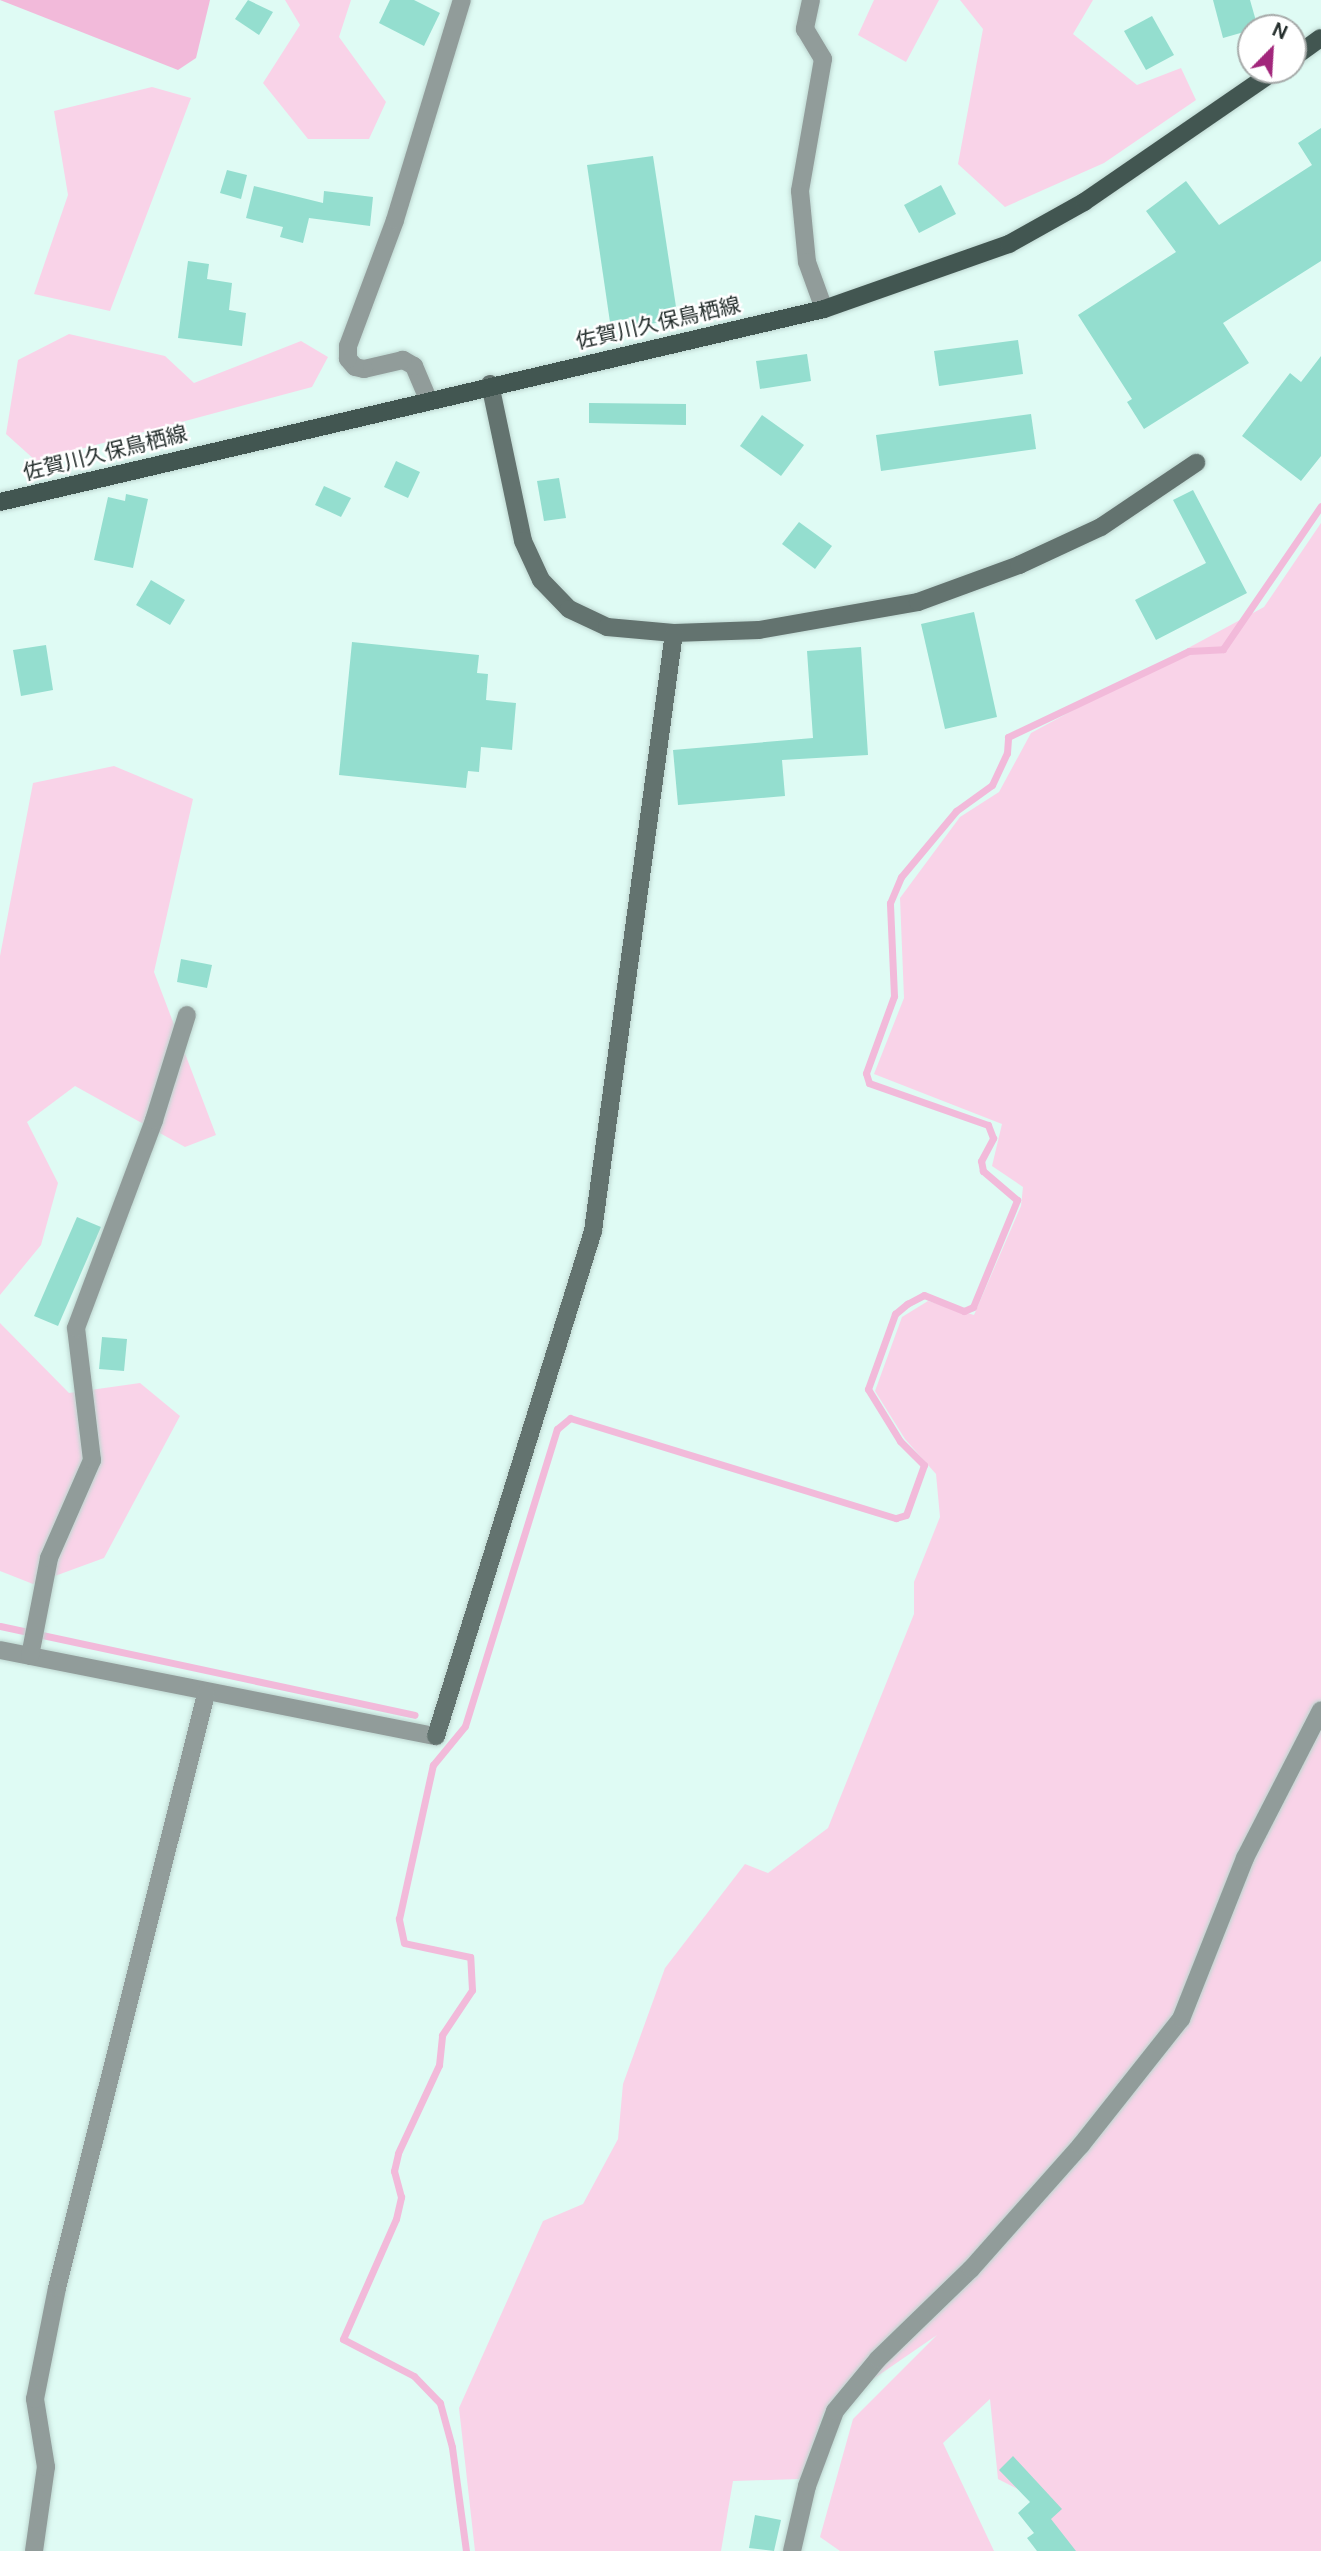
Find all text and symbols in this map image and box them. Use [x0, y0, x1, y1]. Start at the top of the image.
north arrow [1237, 14, 1307, 84]
text: N [1269, 17, 1291, 45]
street label: 佐賀川久保鳥栖線 [573, 292, 743, 354]
street label: 佐賀川久保鳥栖線 [20, 420, 190, 486]

